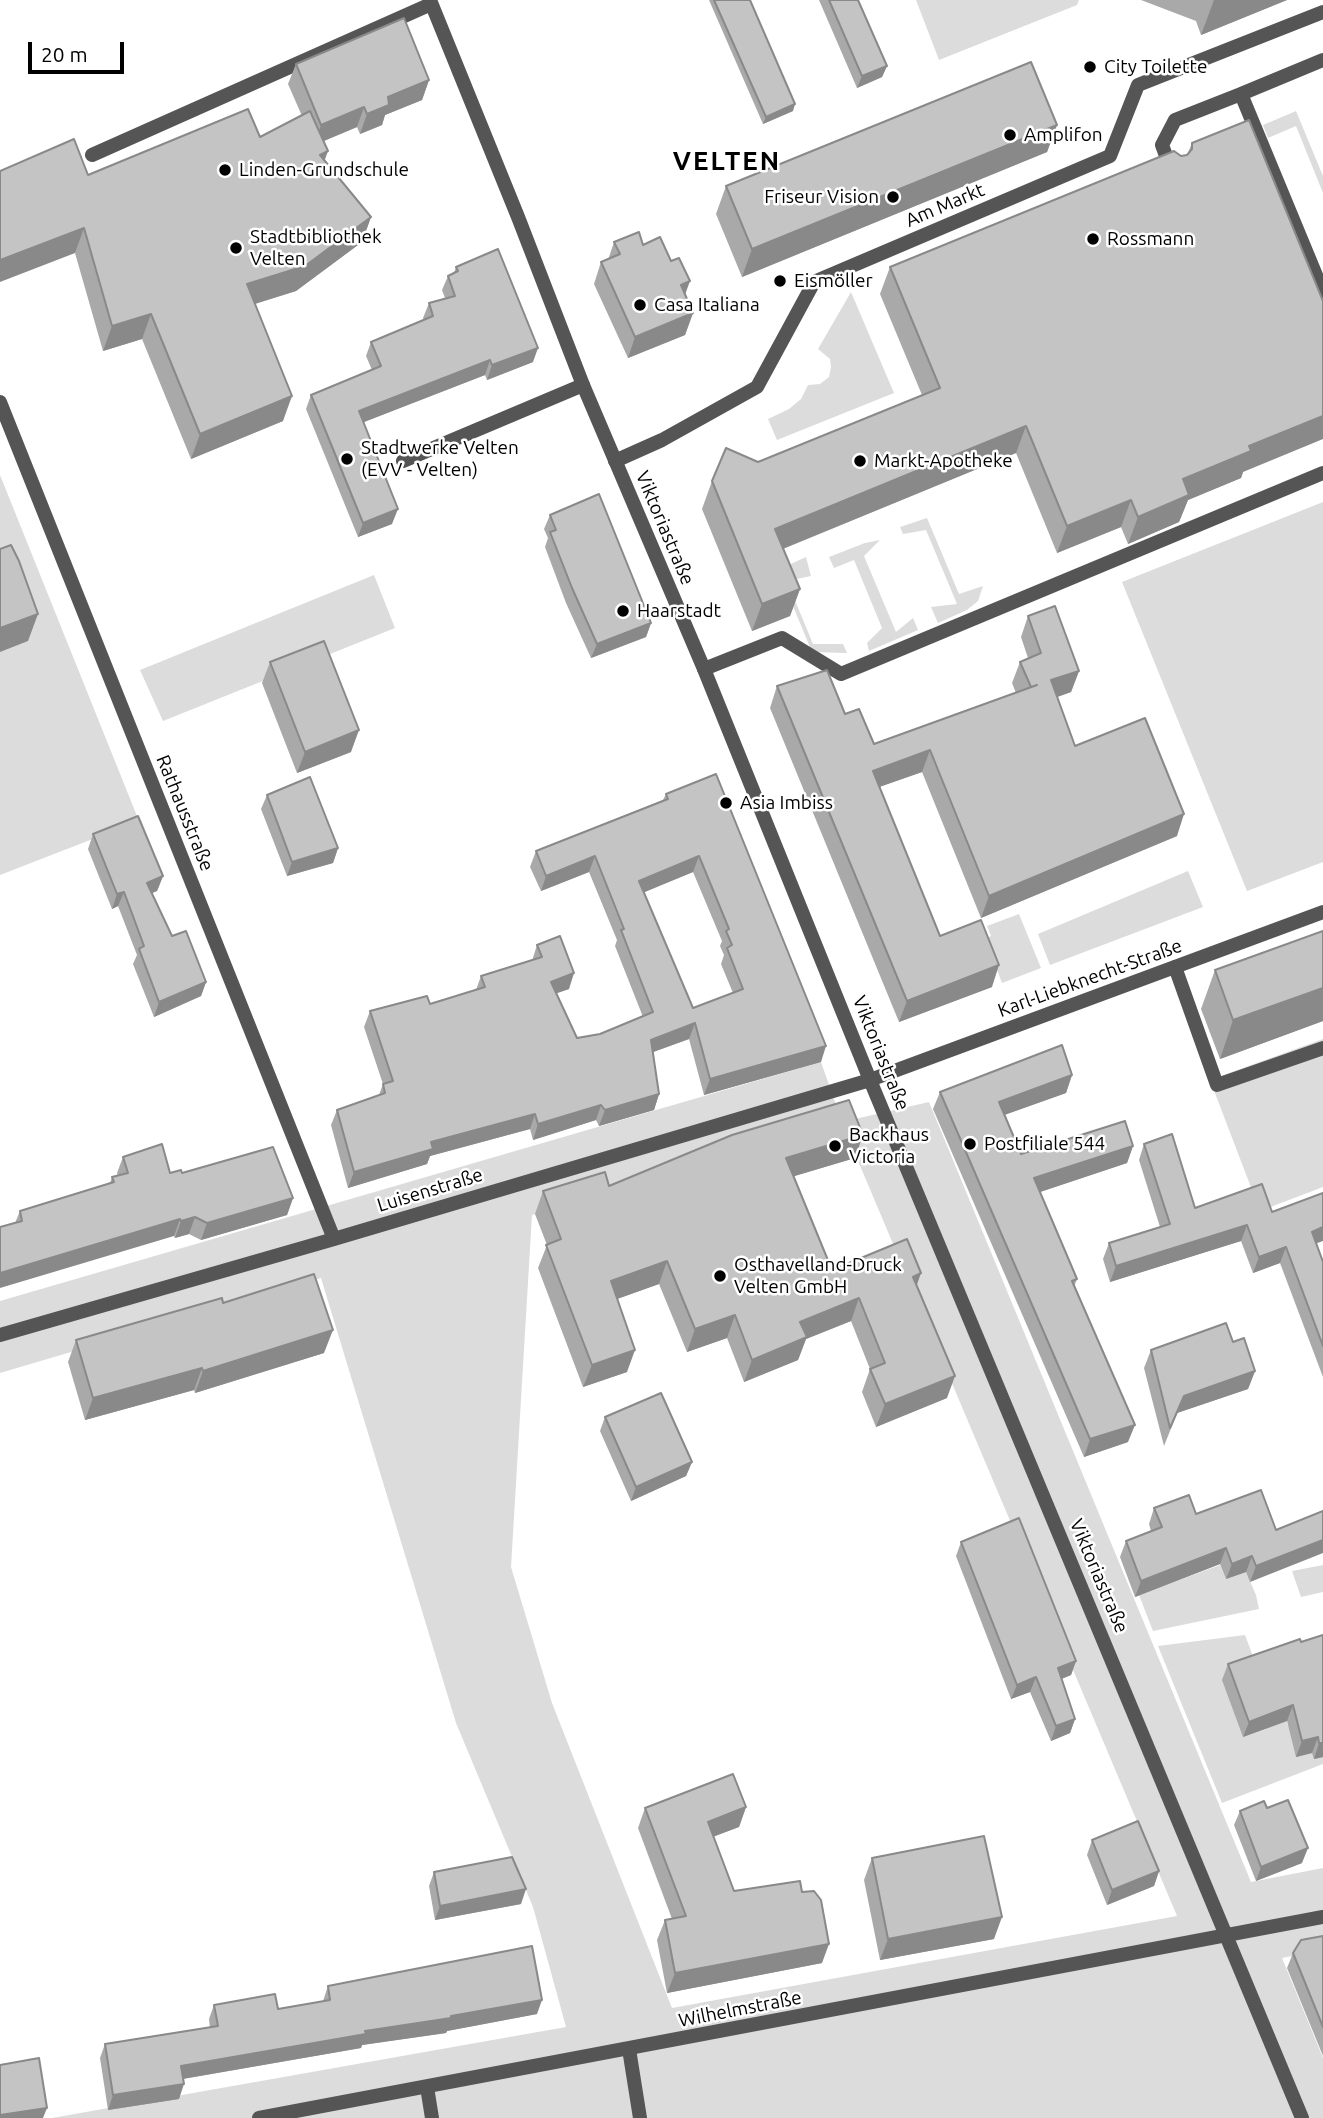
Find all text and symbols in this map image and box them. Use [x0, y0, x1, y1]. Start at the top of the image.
scale bar [32, 28, 128, 72]
text: 20 m [41, 42, 88, 66]
place label: City Toilette [1104, 56, 1207, 78]
marker: City Toilette [1082, 59, 1098, 75]
place label: Amplifon [1024, 124, 1103, 146]
marker: Amplifon [1002, 127, 1018, 143]
district label: VELTEN [674, 145, 780, 177]
place label: Linden-Grundschule [239, 159, 409, 181]
marker: Linden-Grundschule [217, 162, 233, 178]
street label: Am Markt [902, 178, 988, 232]
place label: Friseur Vision [764, 186, 879, 208]
marker: Friseur Vision [885, 189, 901, 205]
place label: Stadtbibliothek Velten [250, 226, 382, 270]
place label: Rossmann [1107, 228, 1194, 250]
marker: Rossmann [1085, 231, 1101, 247]
marker: Stadtbibliothek Velten [228, 240, 244, 256]
place label: Eismöller [794, 270, 873, 292]
marker: Eismöller [772, 273, 788, 289]
place label: Casa Italiana [654, 294, 760, 316]
marker: Casa Italiana [632, 297, 648, 313]
place label: Stadtwerke Velten (EVV - Velten) [361, 437, 519, 481]
place label: Markt-Apotheke [874, 450, 1013, 472]
marker: Stadtwerke Velten (EVV - Velten) [339, 451, 355, 467]
marker: Markt-Apotheke [852, 453, 868, 469]
street label: Viktoriastraße [631, 468, 699, 588]
place label: Haarstadt [637, 600, 721, 622]
marker: Haarstadt [615, 603, 631, 619]
street label: Rathausstraße [151, 752, 219, 874]
place label: Asia Imbiss [740, 792, 833, 814]
marker: Asia Imbiss [718, 795, 734, 811]
street label: Karl-Liebknecht-Straße [995, 934, 1185, 1022]
street label: Viktoriastraße [848, 992, 914, 1114]
place label: Backhaus Victoria [849, 1124, 929, 1168]
place label: Postfiliale 544 [984, 1133, 1105, 1155]
marker: Postfiliale 544 [962, 1136, 978, 1152]
marker: Backhaus Victoria [827, 1138, 843, 1154]
street label: Luisenstraße [374, 1163, 486, 1217]
place label: Osthavelland-Druck Velten GmbH [734, 1254, 902, 1298]
marker: Osthavelland-Druck Velten GmbH [712, 1268, 728, 1284]
street label: Viktoriastraße [1065, 1516, 1133, 1636]
street label: Wilhelmstraße [677, 1986, 803, 2032]

